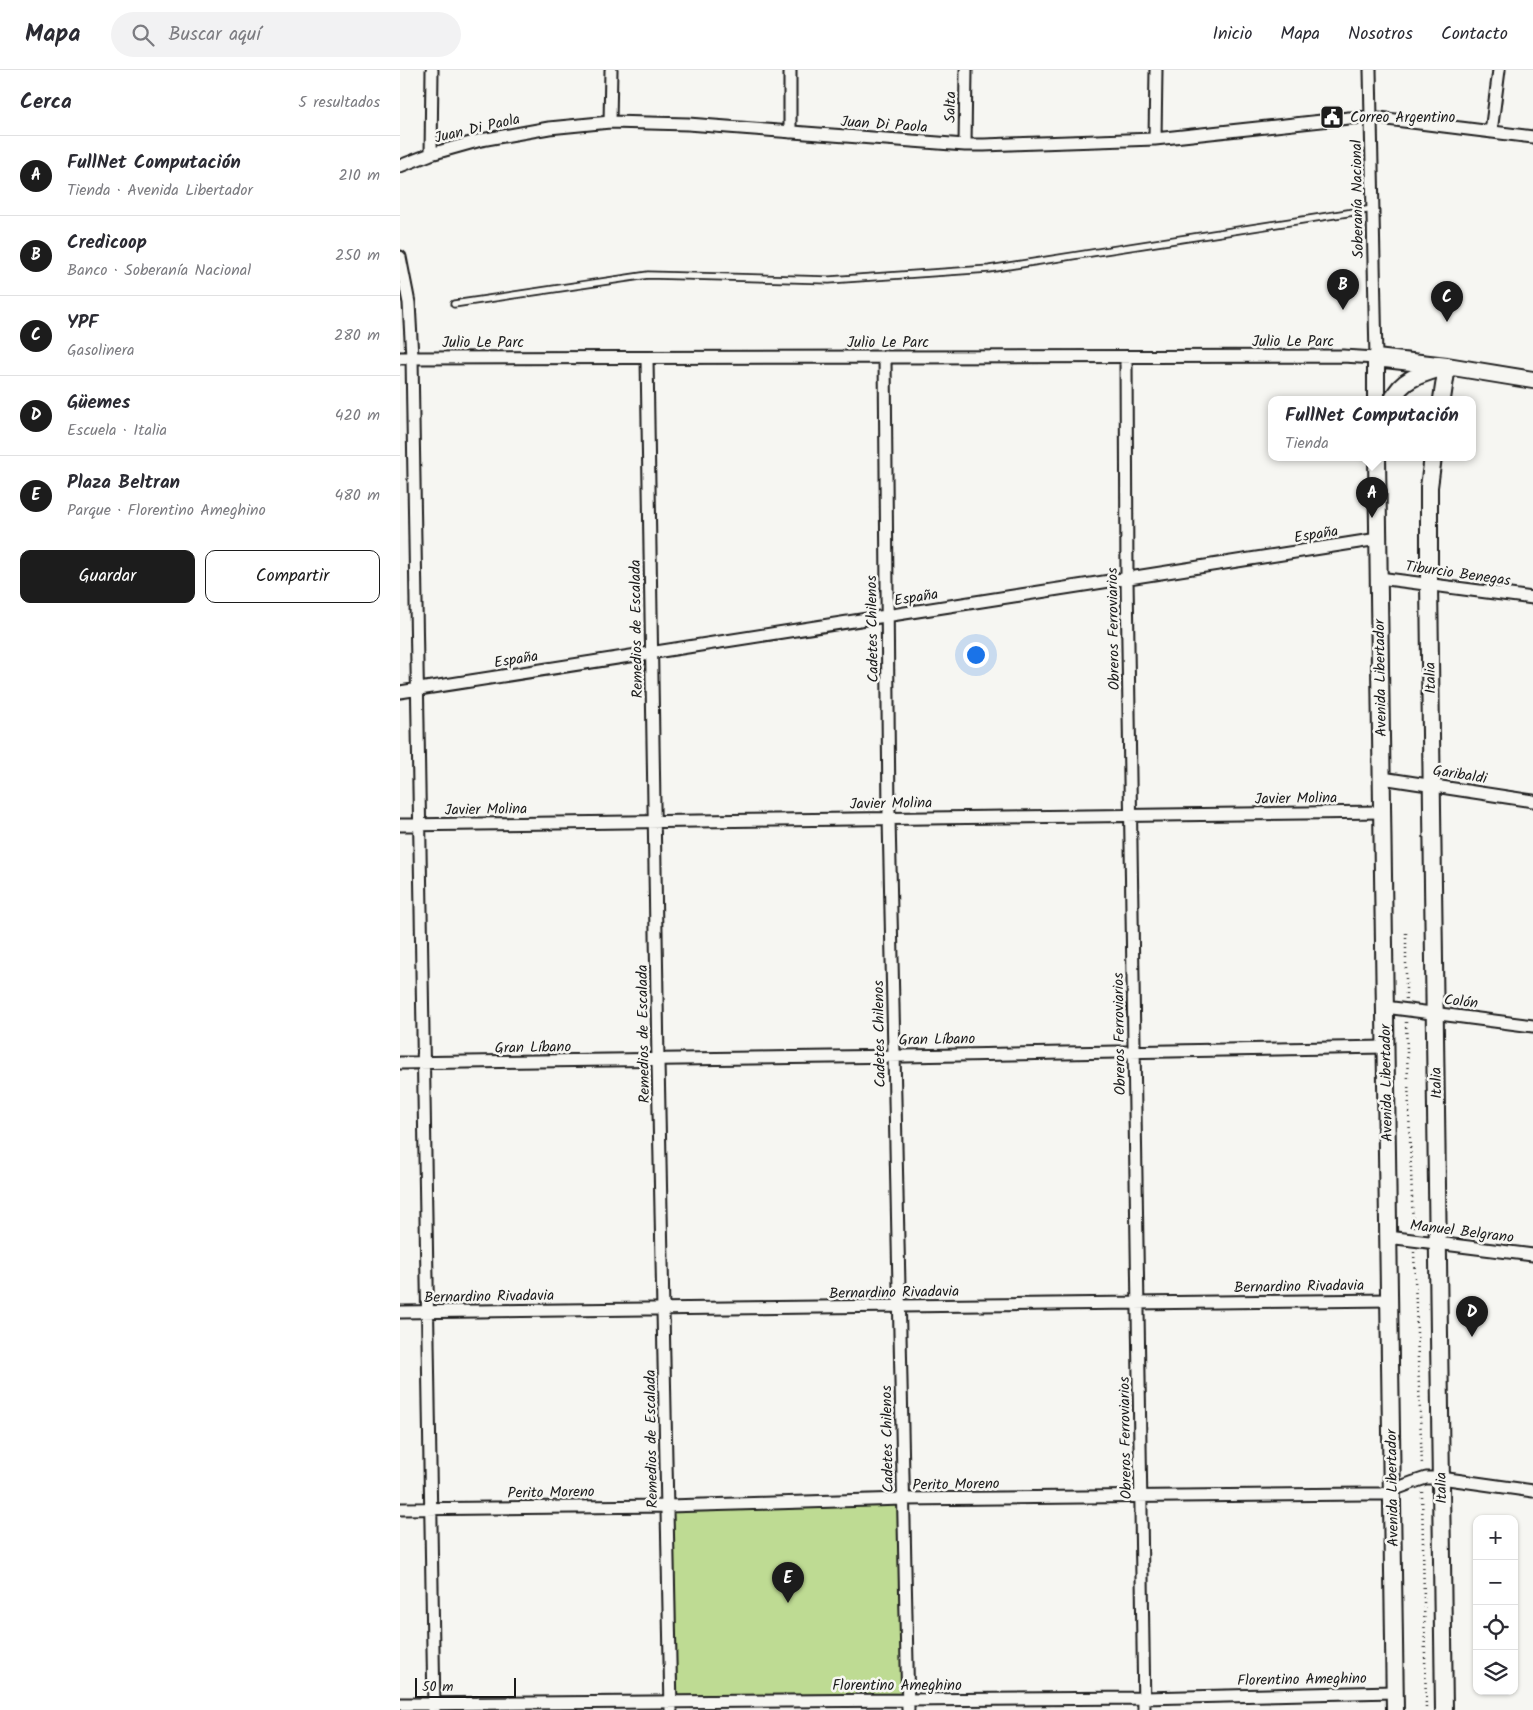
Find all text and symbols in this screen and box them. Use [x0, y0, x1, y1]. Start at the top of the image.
search box [111, 12, 461, 57]
text: Mapa [25, 15, 81, 54]
text: Buscar aquí [169, 20, 261, 50]
text: Inicio [1212, 20, 1252, 49]
text: Mapa [1280, 20, 1320, 49]
text: Nosotros [1348, 20, 1413, 49]
text: Contacto [1441, 20, 1508, 49]
icon: search [129, 21, 157, 49]
text: Cerca [20, 86, 72, 119]
text: 5 resultados [298, 90, 380, 115]
street label: Salta [939, 91, 963, 123]
public building icon: Correo Argentino [1319, 104, 1345, 130]
place label: Correo Argentino [1350, 106, 1456, 130]
street label: Juan Di Paola [432, 107, 522, 150]
street label: Juan Di Paola [840, 110, 928, 140]
street label: Soberanía Nacional [1345, 139, 1371, 259]
text: FullNet Computación [67, 148, 241, 178]
text: A [31, 163, 41, 188]
text: 210 m [339, 163, 380, 188]
text: Tienda · Avenida Libertador [67, 178, 253, 203]
text: Credicoop [67, 228, 147, 258]
text: B [31, 243, 41, 268]
text: 250 m [335, 243, 380, 268]
text: Banco · Soberanía Nacional [67, 258, 251, 283]
pin: B [1327, 269, 1359, 310]
pin: C [1431, 281, 1463, 322]
text: YPF [67, 308, 98, 338]
text: C [31, 323, 41, 348]
text: 280 m [334, 323, 380, 348]
street label: Julio Le Parc [1252, 330, 1334, 354]
street label: Julio Le Parc [442, 331, 524, 355]
street label: Julio Le Parc [847, 331, 929, 355]
text: Gasolinera [67, 338, 135, 363]
text: Güemes [67, 388, 130, 418]
popup [1268, 396, 1476, 461]
text: FullNet Computación [1285, 401, 1459, 431]
text: D [31, 403, 41, 428]
text: 420 m [335, 403, 380, 428]
text: Escuela · Italia [67, 418, 167, 443]
text: Tienda [1285, 431, 1329, 456]
text: Plaza Beltran [67, 468, 180, 498]
pin: A [1356, 477, 1388, 518]
text: E [32, 483, 40, 508]
text: 480 m [334, 483, 380, 508]
text: Parque · Florentino Ameghino [67, 498, 266, 523]
street label: España [1292, 520, 1340, 550]
button: Guardar [20, 550, 195, 603]
button: Compartir [205, 550, 380, 603]
street label: Tiburcio Benegas [1404, 555, 1513, 593]
street label: Remedios de Escalada [624, 559, 650, 699]
street label: Obreros Ferroviarios [1101, 567, 1127, 691]
street label: Cadetes Chilenos [860, 574, 886, 683]
street label: España [892, 583, 940, 613]
street label: Avenida Libertador [1368, 618, 1394, 737]
your location [963, 642, 989, 668]
street label: España [492, 645, 540, 675]
street label: Italia [1419, 662, 1443, 694]
street label: Garibaldi [1431, 759, 1490, 791]
street label: Javier Molina [1255, 786, 1338, 812]
street label: Javier Molina [850, 791, 933, 817]
street label: Javier Molina [445, 797, 528, 823]
street label: Remedios de Escalada [631, 964, 657, 1104]
street label: Obreros Ferroviarios [1107, 972, 1133, 1096]
street label: Cadetes Chilenos [867, 979, 893, 1088]
street label: Colón [1442, 988, 1479, 1016]
street label: Avenida Libertador [1374, 1023, 1400, 1142]
street label: Gran Líbano [898, 1027, 976, 1053]
street label: Gran Líbano [494, 1035, 572, 1061]
street label: Italia [1425, 1067, 1449, 1099]
street label: Manuel Belgrano [1409, 1214, 1515, 1250]
street label: Bernardino Rivadavia [1234, 1274, 1364, 1300]
street label: Bernardino Rivadavia [829, 1280, 959, 1306]
street label: Bernardino Rivadavia [424, 1284, 554, 1310]
pin: D [1456, 1296, 1488, 1337]
street label: Remedios de Escalada [639, 1369, 665, 1509]
street label: Obreros Ferroviarios [1113, 1376, 1139, 1500]
street label: Cadetes Chilenos [875, 1384, 901, 1493]
street label: Avenida Libertador [1380, 1428, 1406, 1547]
street label: Perito Moreno [912, 1472, 1000, 1498]
street label: Italia [1430, 1472, 1454, 1504]
street label: Perito Moreno [507, 1480, 595, 1506]
map controls [1473, 1515, 1518, 1695]
button: + [1473, 1515, 1518, 1560]
button: − [1473, 1560, 1518, 1605]
pin: E [772, 1562, 804, 1603]
button: locate [1473, 1605, 1518, 1650]
button: layers [1473, 1650, 1518, 1695]
street label: Florentino Ameghino [1237, 1667, 1367, 1693]
street label: Florentino Ameghino [832, 1674, 962, 1698]
scale bar [415, 1675, 516, 1698]
text: 50 m [422, 1676, 453, 1698]

